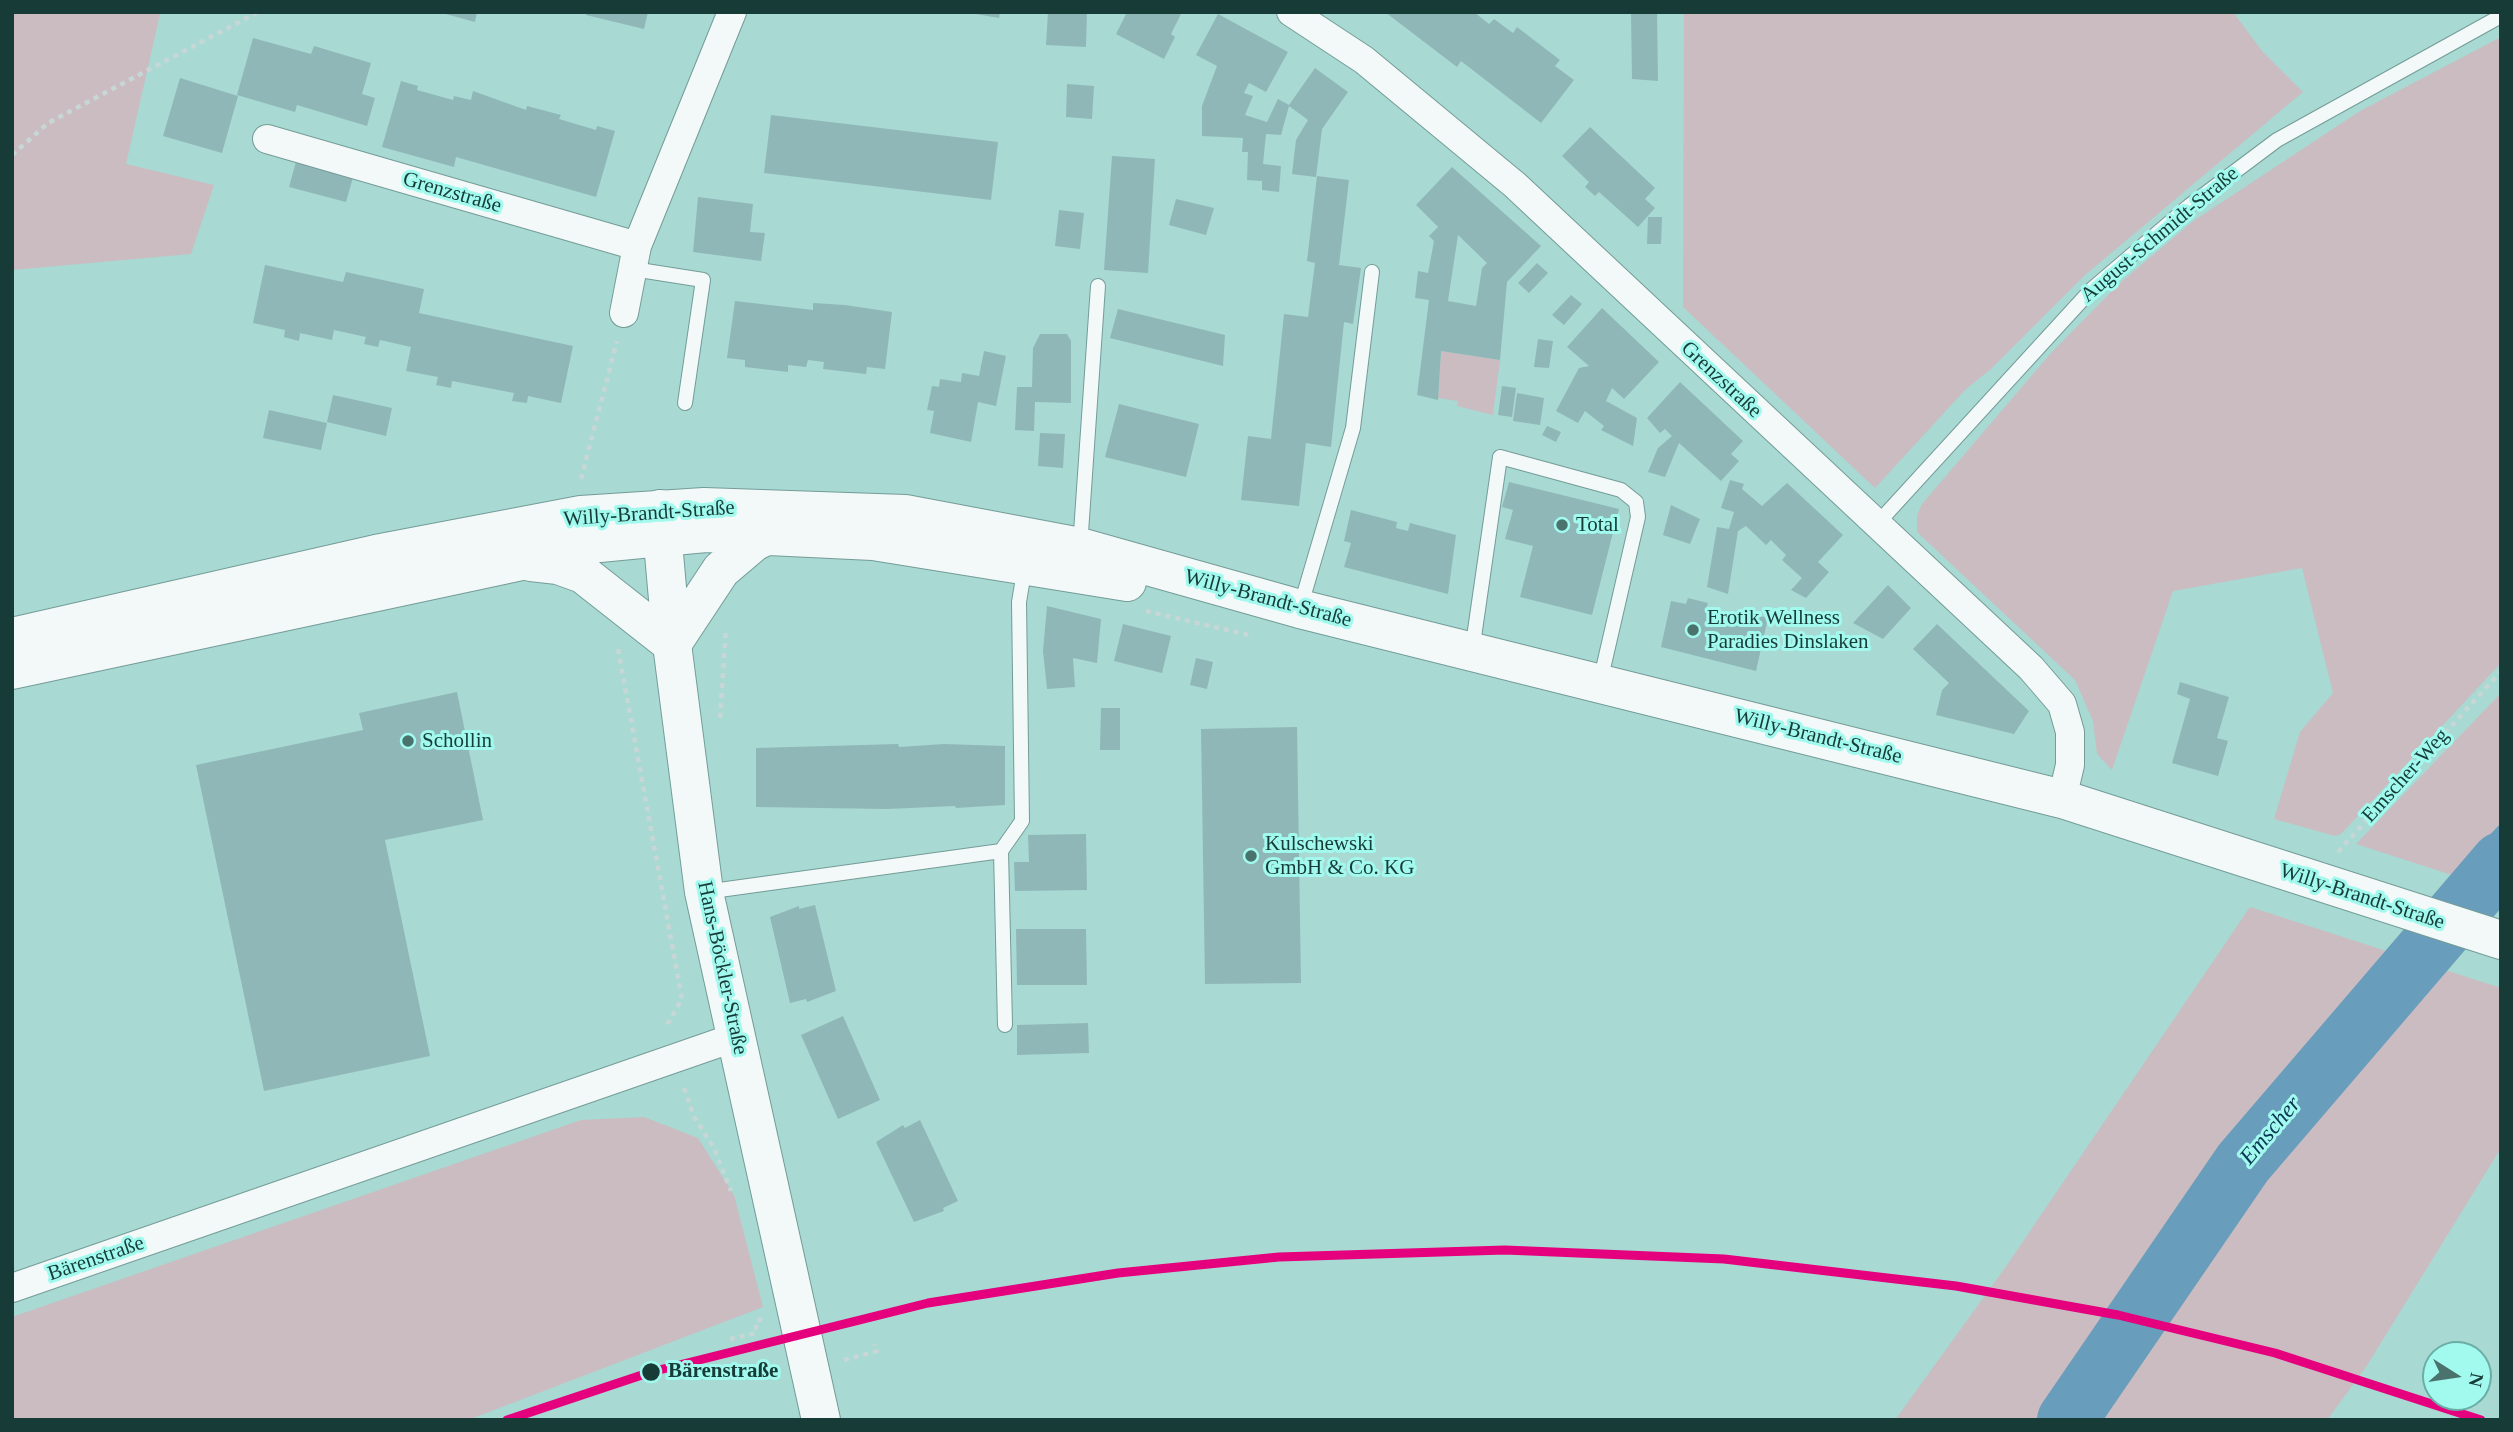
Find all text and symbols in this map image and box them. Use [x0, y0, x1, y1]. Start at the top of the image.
street label: August-Schmidt-Straße [2076, 162, 2244, 308]
street label: Grenzstraße [400, 167, 504, 219]
street label: Grenzstraße [1675, 336, 1767, 424]
street label: Willy-Brandt-Straße [562, 495, 736, 533]
place label: Total [1576, 512, 1619, 538]
marker: Total [1554, 517, 1570, 533]
street label: Willy-Brandt-Straße [1182, 565, 1354, 633]
place label: Erotik Wellness Paradies Dinslaken [1707, 605, 1869, 655]
marker: Erotik Wellness Paradies Dinslaken [1685, 622, 1701, 638]
street label: Willy-Brandt-Straße [1732, 704, 1904, 770]
street label: Emscher-Weg [2357, 724, 2455, 828]
place label: Schollin [422, 728, 492, 754]
marker: Schollin [400, 733, 416, 749]
place label: Kulschewski GmbH & Co. KG [1265, 831, 1414, 881]
marker: Kulschewski GmbH & Co. KG [1243, 848, 1259, 864]
street label: Willy-Brandt-Straße [2276, 858, 2448, 936]
street label: Hans-Böckler-Straße [691, 879, 753, 1057]
water label: Emscher [2235, 1091, 2307, 1171]
street label: Bärenstraße [44, 1231, 148, 1287]
north arrow [2422, 1341, 2492, 1411]
place label: Bärenstraße [668, 1359, 778, 1385]
marker: Bärenstraße [640, 1361, 662, 1383]
text: N [2464, 1371, 2488, 1389]

